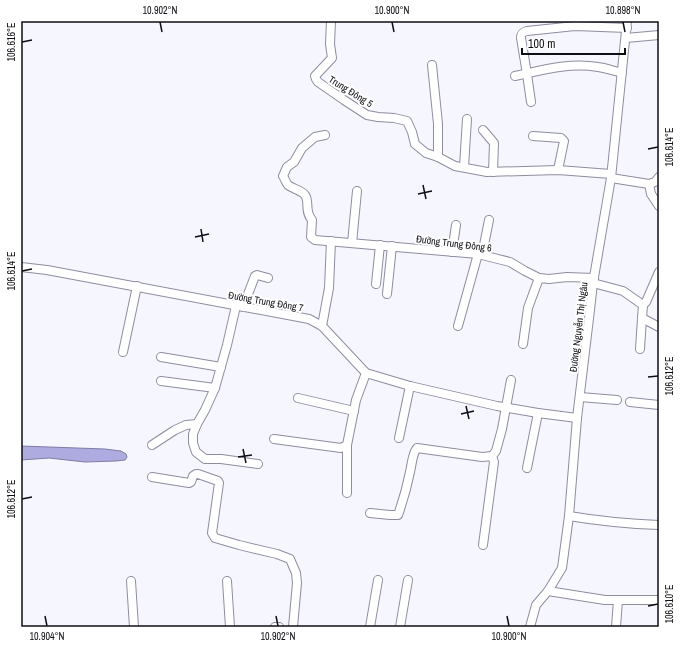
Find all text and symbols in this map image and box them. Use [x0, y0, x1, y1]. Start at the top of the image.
text: 10.902°N [143, 4, 178, 17]
text: 10.900°N [375, 4, 410, 17]
text: 10.898°N [606, 4, 641, 17]
text: 106.616°E [5, 22, 18, 62]
scale bar [522, 30, 625, 56]
text: 100 m [528, 36, 555, 52]
street label: Trung Đông 5 [326, 73, 376, 110]
text: 106.614°E [663, 127, 676, 167]
street label: Đường Trung Đông 6 [415, 232, 493, 255]
text: 106.614°E [5, 251, 18, 291]
street label: Đường Nguyễn Thị Ngâu [567, 281, 590, 373]
street label: Đường Trung Đông 7 [227, 288, 305, 315]
text: 106.612°E [663, 356, 676, 396]
text: 106.612°E [5, 479, 18, 519]
text: 106.610°E [663, 584, 676, 624]
text: 10.904°N [30, 630, 65, 643]
text: 10.902°N [261, 630, 296, 643]
text: 10.900°N [492, 630, 527, 643]

